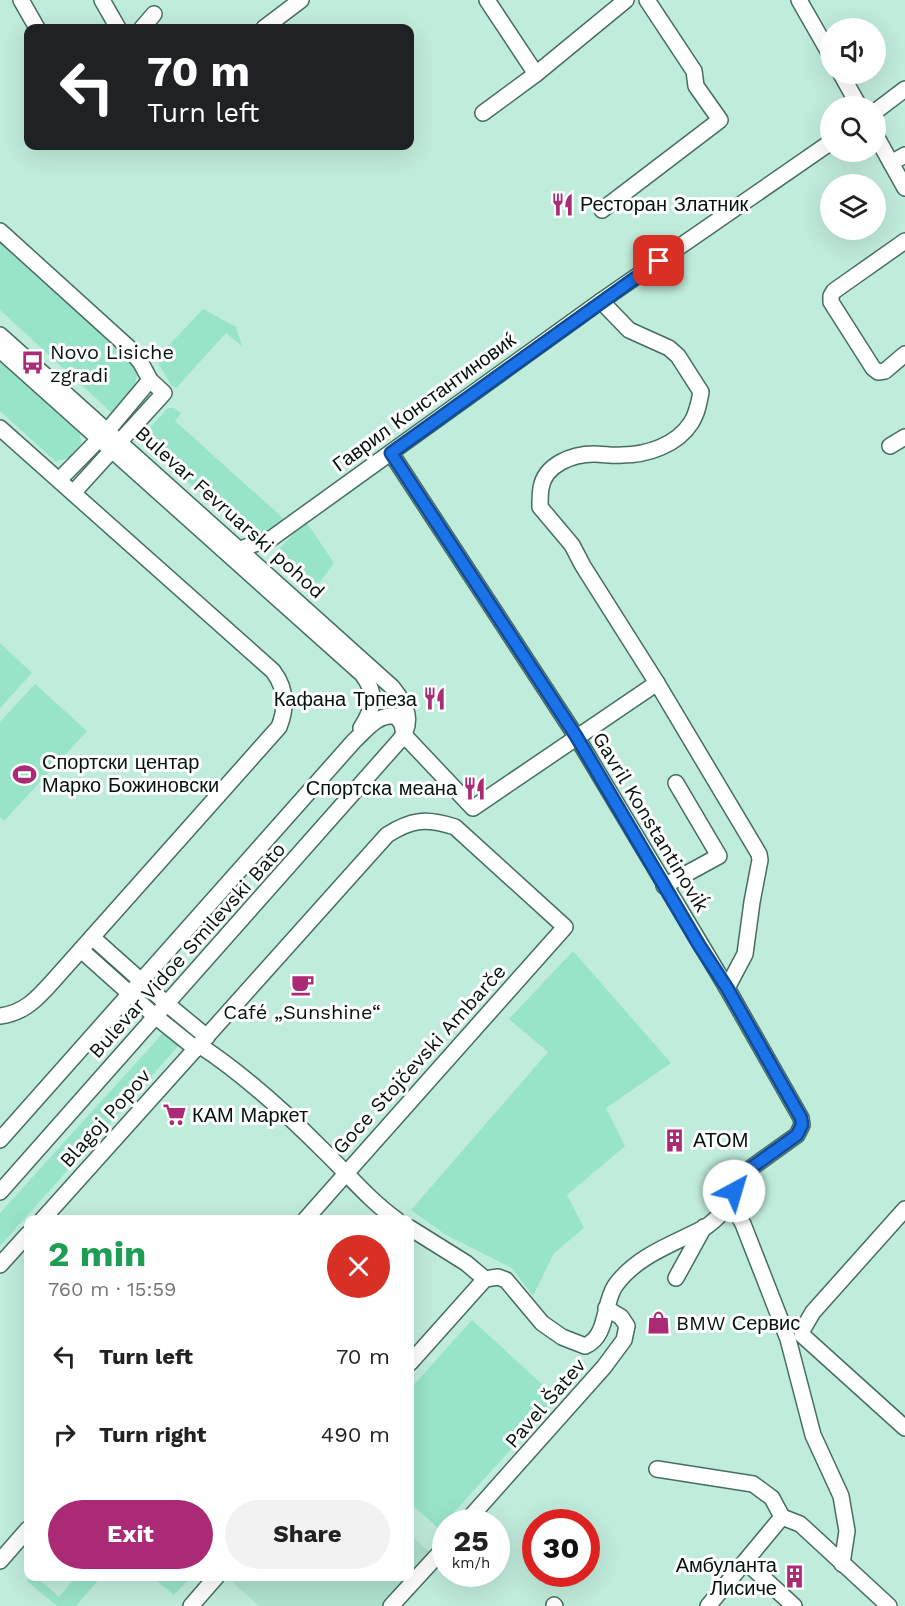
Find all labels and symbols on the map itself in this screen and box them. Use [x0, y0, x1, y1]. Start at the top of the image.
restaurant icon: Ресторан Златник [549, 191, 575, 217]
place label: Ресторан Златник [580, 192, 749, 216]
pin [633, 235, 684, 286]
street label: Гаврил Константиновиќ [328, 327, 520, 476]
place label: Novo Lisiche zgradi [50, 340, 174, 387]
bus stop icon: Novo Lisiche zgradi [19, 350, 45, 376]
street label: Bulevar Fevruarski pohod [130, 421, 330, 603]
restaurant icon: Кафана Трпеза [422, 686, 448, 712]
place label: Кафана Трпеза [274, 687, 418, 711]
street label: Gavril Konstantinoviḱ [588, 728, 714, 916]
place label: Спортски центар Марко Божиновски [42, 750, 219, 797]
sports icon: Спортски центар Марко Божиновски [11, 761, 37, 787]
restaurant icon: Спортска меана [462, 775, 488, 801]
place label: Спортска меана [306, 776, 458, 800]
street label: Bulevar Vidoe Smilevski Bato [84, 837, 290, 1063]
street label: Goce Stojčevski Ambarče [327, 959, 511, 1159]
cafe icon: Café „Sunshine“ [289, 972, 315, 998]
place label: Café „Sunshine“ [223, 1000, 381, 1024]
street label: Blagoj Popov [55, 1063, 156, 1172]
supermarket icon: КАМ Маркет [161, 1102, 187, 1128]
place label: КАМ Маркет [192, 1103, 308, 1127]
building icon: АТОМ [662, 1127, 688, 1153]
place label: АТОМ [693, 1128, 748, 1152]
position arrow [702, 1159, 766, 1223]
shop icon: BMW Сервис [645, 1310, 671, 1336]
place label: BMW Сервис [676, 1311, 800, 1335]
street label: Pavel Šatev [500, 1353, 591, 1453]
speed limit sign: 30 [522, 1509, 600, 1587]
place label: Амбуланта Лисиче [676, 1553, 778, 1600]
building icon: Амбуланта Лисиче [782, 1564, 808, 1590]

